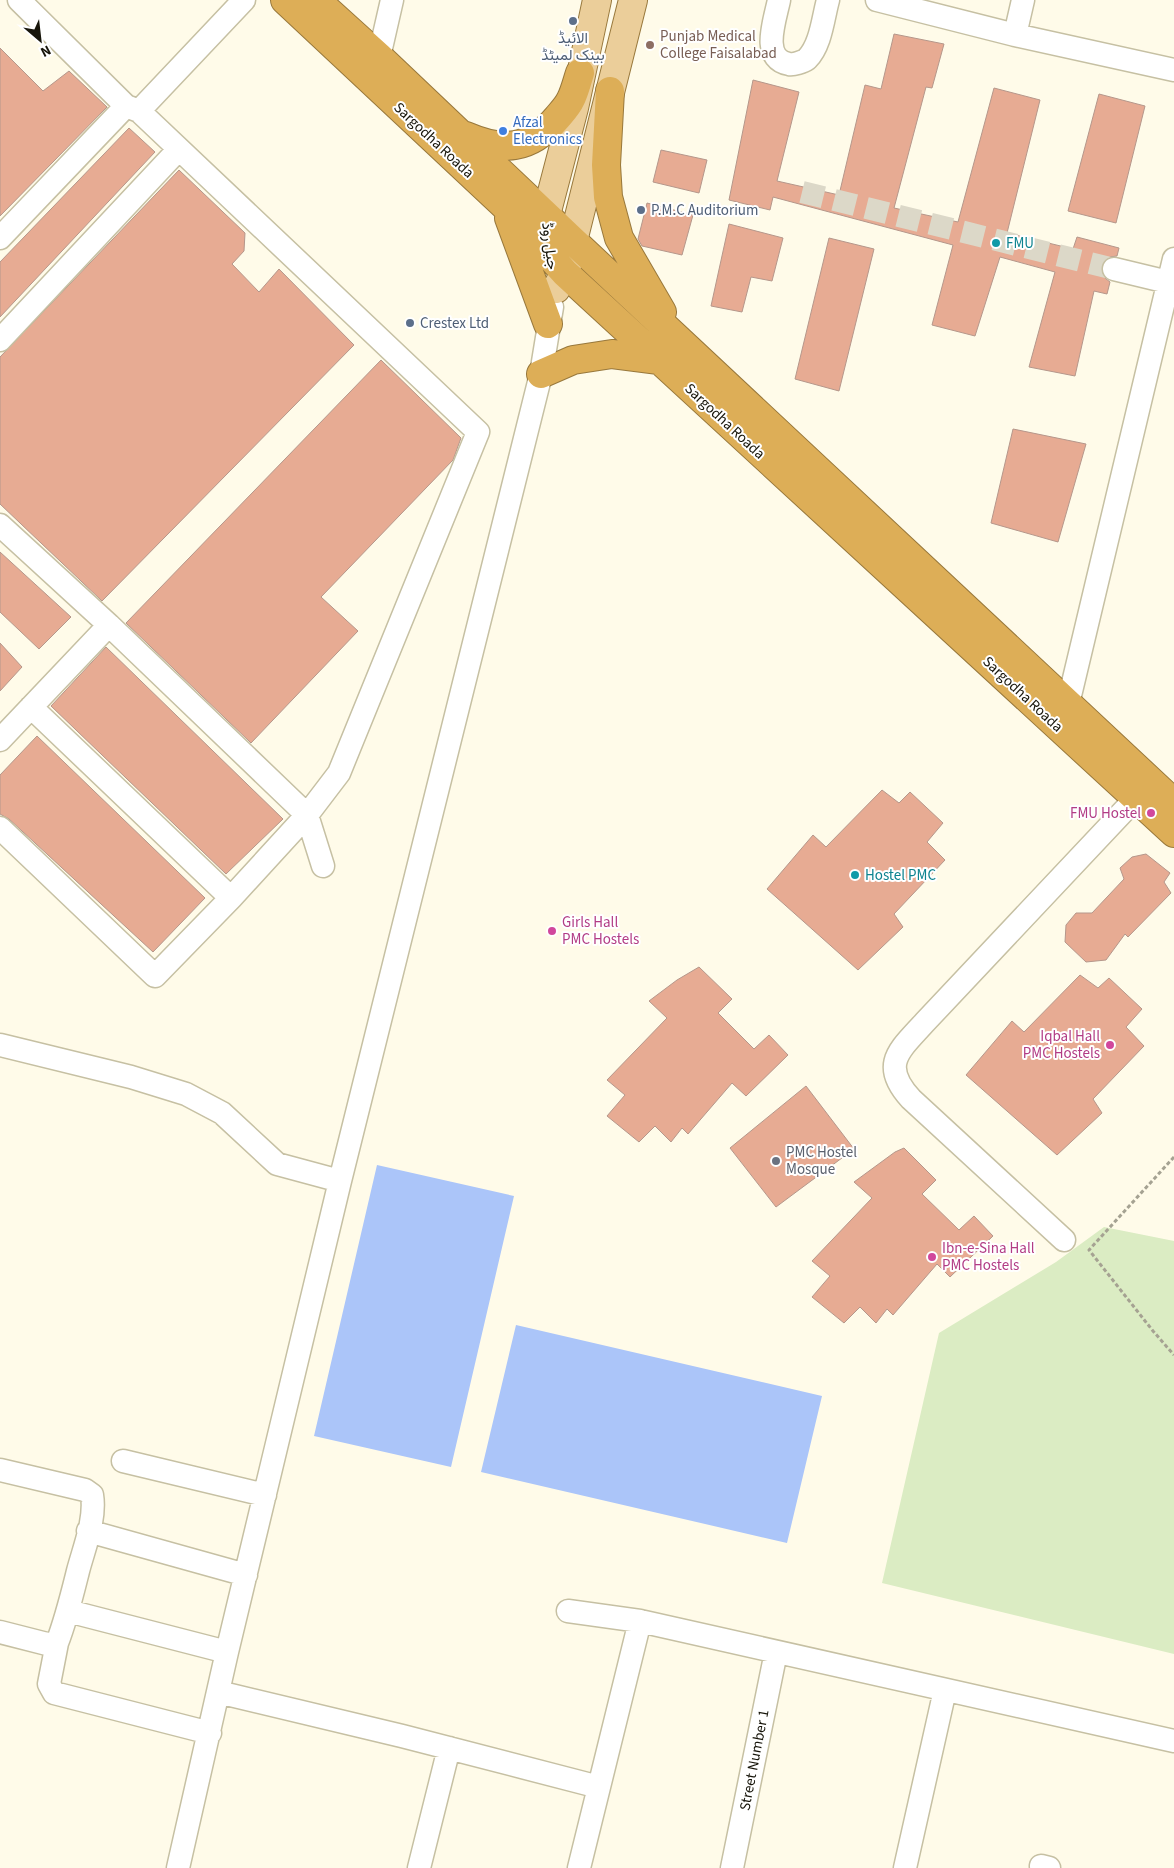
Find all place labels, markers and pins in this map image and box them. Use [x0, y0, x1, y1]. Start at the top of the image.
marker: الائیڈ بینک لمیٹڈ [567, 15, 579, 27]
place label: Punjab Medical College Faisalabad [660, 26, 777, 64]
place label: الائیڈ بینک لمیٹڈ [541, 28, 605, 66]
marker: Punjab Medical College Faisalabad [644, 39, 656, 51]
place label: Afzal Electronics [513, 112, 582, 150]
marker: Afzal Electronics [497, 125, 509, 137]
place label: P.M.C Auditorium [651, 200, 758, 221]
marker: P.M.C Auditorium [635, 204, 647, 216]
place label: FMU [1006, 233, 1034, 254]
marker: FMU [990, 237, 1002, 249]
place label: Crestex Ltd [420, 313, 489, 334]
marker: Crestex Ltd [404, 317, 416, 329]
place label: FMU Hostel [1070, 803, 1141, 824]
marker: FMU Hostel [1145, 807, 1157, 819]
place label: Hostel PMC [865, 865, 936, 886]
marker: Hostel PMC [849, 869, 861, 881]
place label: Girls Hall PMC Hostels [562, 912, 639, 950]
marker: Girls Hall PMC Hostels [546, 925, 558, 937]
place label: Iqbal Hall PMC Hostels [1023, 1026, 1100, 1064]
marker: Iqbal Hall PMC Hostels [1104, 1039, 1116, 1051]
place label: PMC Hostel Mosque [786, 1142, 857, 1180]
marker: PMC Hostel Mosque [770, 1155, 782, 1167]
place label: Ibn-e-Sina Hall PMC Hostels [942, 1238, 1035, 1276]
marker: Ibn-e-Sina Hall PMC Hostels [926, 1251, 938, 1263]

